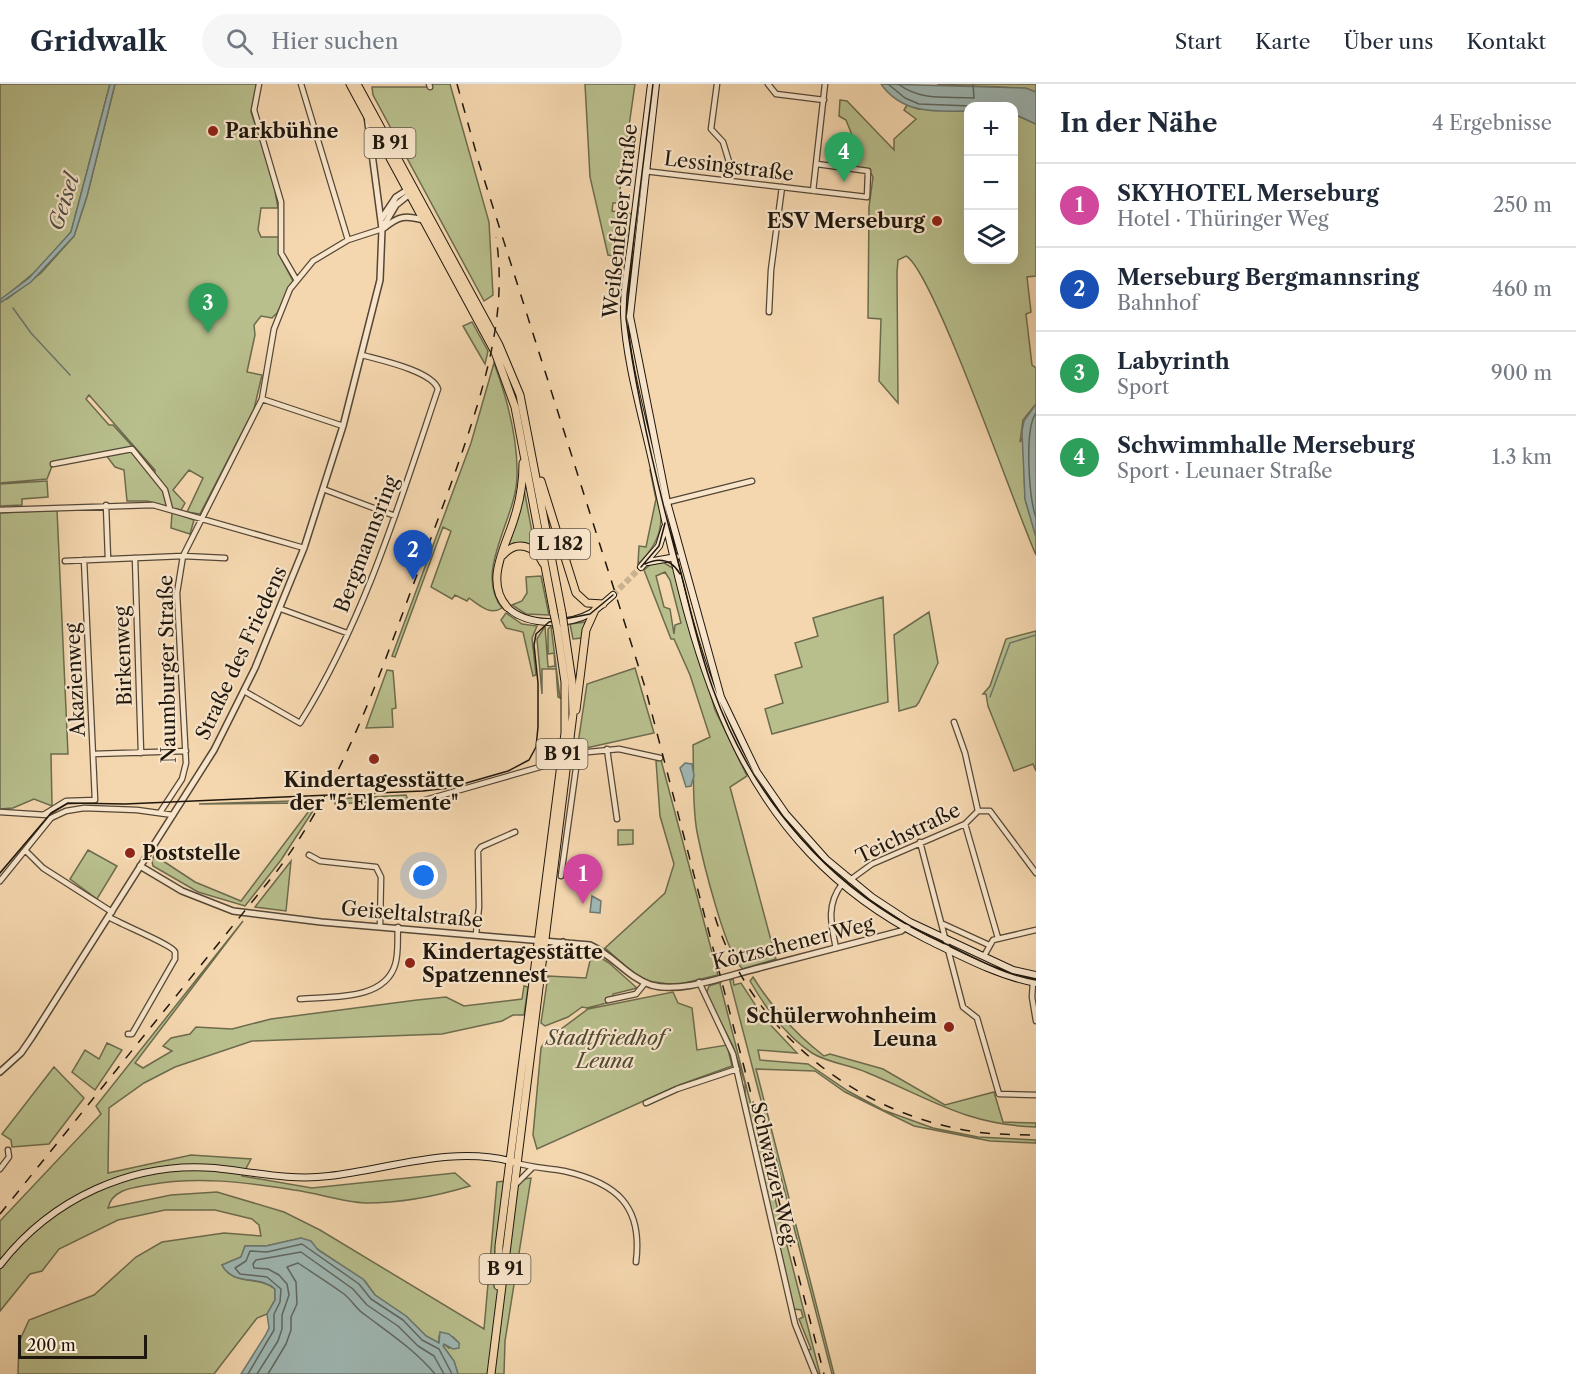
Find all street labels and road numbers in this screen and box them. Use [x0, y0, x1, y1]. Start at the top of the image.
street label: Weißenfelser Straße [598, 123, 642, 320]
road number: B 91 [364, 128, 416, 158]
street label: Lessingstraße [663, 146, 795, 186]
street label: Bergmannsring [329, 472, 403, 616]
road number: L 182 [530, 529, 590, 559]
street label: Straße des Friedens [190, 562, 292, 744]
street label: Naumburger Straße [153, 575, 181, 763]
street label: Birkenweg [109, 605, 137, 706]
street label: Akazienweg [60, 622, 90, 738]
road number: B 91 [536, 739, 588, 769]
street label: Teichstraße [852, 797, 964, 869]
street label: Geiseltalstraße [340, 896, 484, 932]
street label: Kötzschener Weg [710, 911, 877, 975]
street label: Schwarzer Weg [746, 1099, 802, 1247]
road number: B 91 [480, 1254, 530, 1284]

